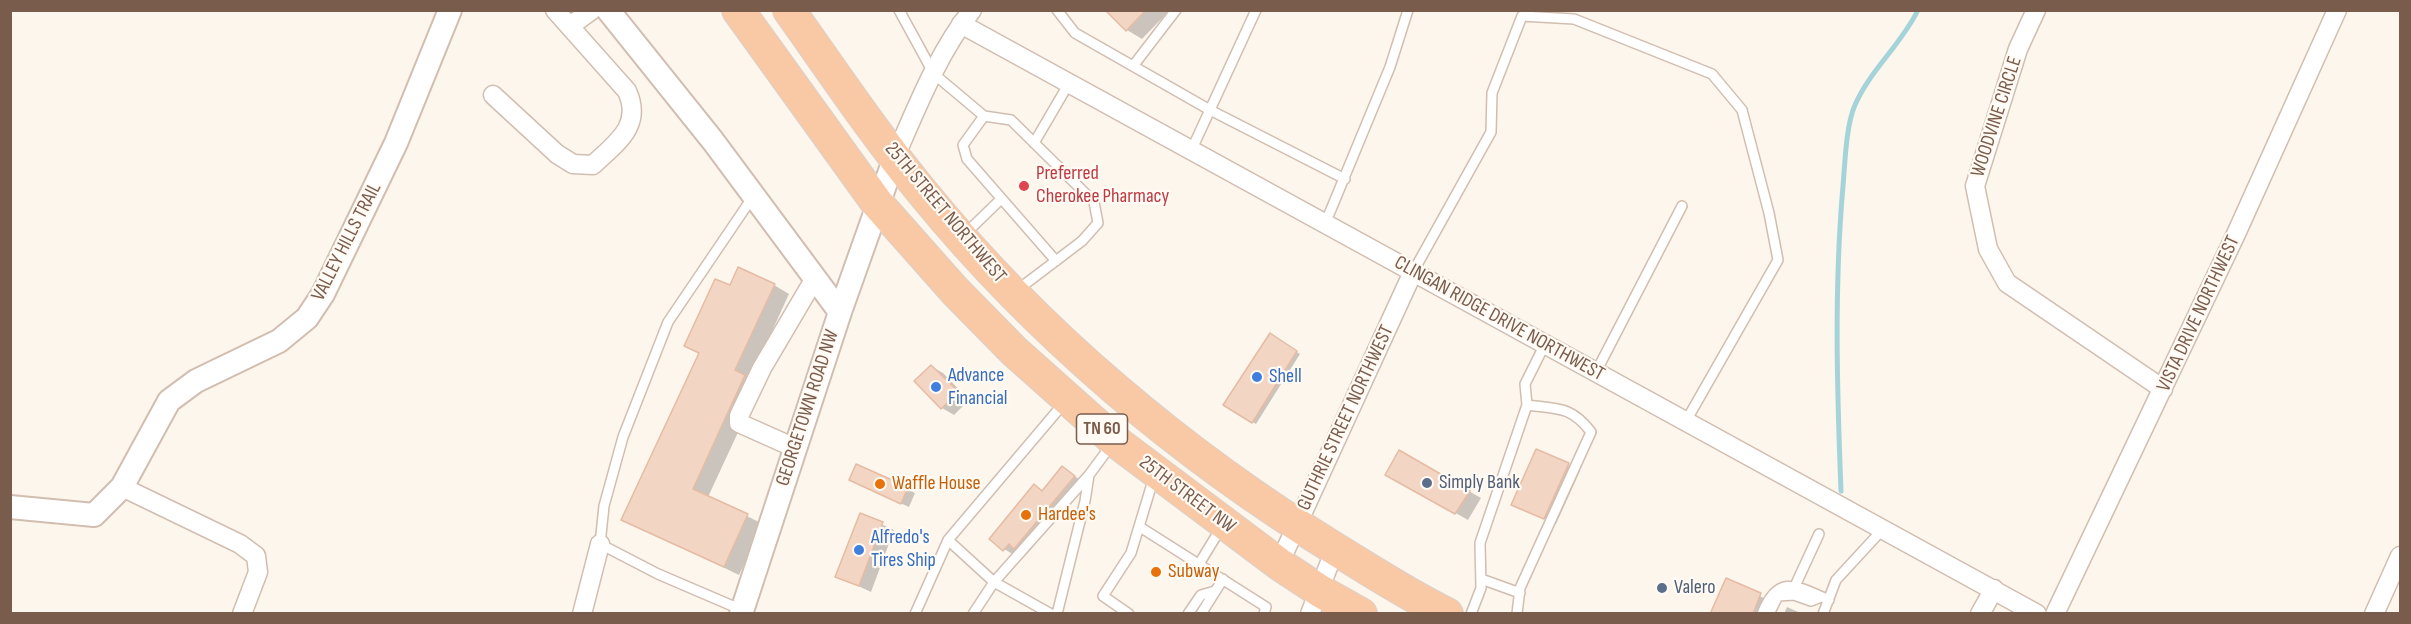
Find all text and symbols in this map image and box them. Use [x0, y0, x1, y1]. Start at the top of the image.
street label: WOODVINE CIRCLE [1966, 54, 2028, 180]
street label: 25TH STREET NORTHWEST [879, 138, 1011, 288]
place label: Preferred Cherokee Pharmacy [1036, 162, 1169, 209]
street label: VALLEY HILLS TRAIL [307, 179, 387, 305]
marker: Preferred Cherokee Pharmacy [1017, 179, 1031, 193]
street label: VISTA DRIVE NORTHWEST [2152, 232, 2246, 396]
street label: CLINGAN RIDGE DRIVE NORTHWEST [1390, 251, 1608, 387]
street label: GUTHRIE STREET NORTHWEST [1293, 322, 1399, 514]
street label: GEORGETOWN ROAD NW [771, 327, 845, 489]
place label: Advance Financial [948, 364, 1008, 411]
place label: Shell [1269, 365, 1302, 389]
marker: Shell [1250, 370, 1264, 384]
marker: Advance Financial [929, 380, 943, 394]
road number: TN 60 [1076, 414, 1128, 444]
street label: 25TH STREET NW [1134, 451, 1240, 539]
place label: Simply Bank [1439, 471, 1520, 495]
place label: Waffle House [892, 472, 981, 496]
marker: Simply Bank [1420, 476, 1434, 490]
marker: Waffle House [873, 477, 887, 491]
place label: Hardee's [1038, 503, 1096, 527]
marker: Hardee's [1019, 508, 1033, 522]
place label: Alfredo's Tires Ship [871, 526, 936, 573]
marker: Alfredo's Tires Ship [852, 543, 866, 557]
place label: Subway [1168, 560, 1219, 584]
marker: Subway [1149, 565, 1163, 579]
place label: Valero [1674, 576, 1716, 600]
marker: Valero [1655, 581, 1669, 595]

